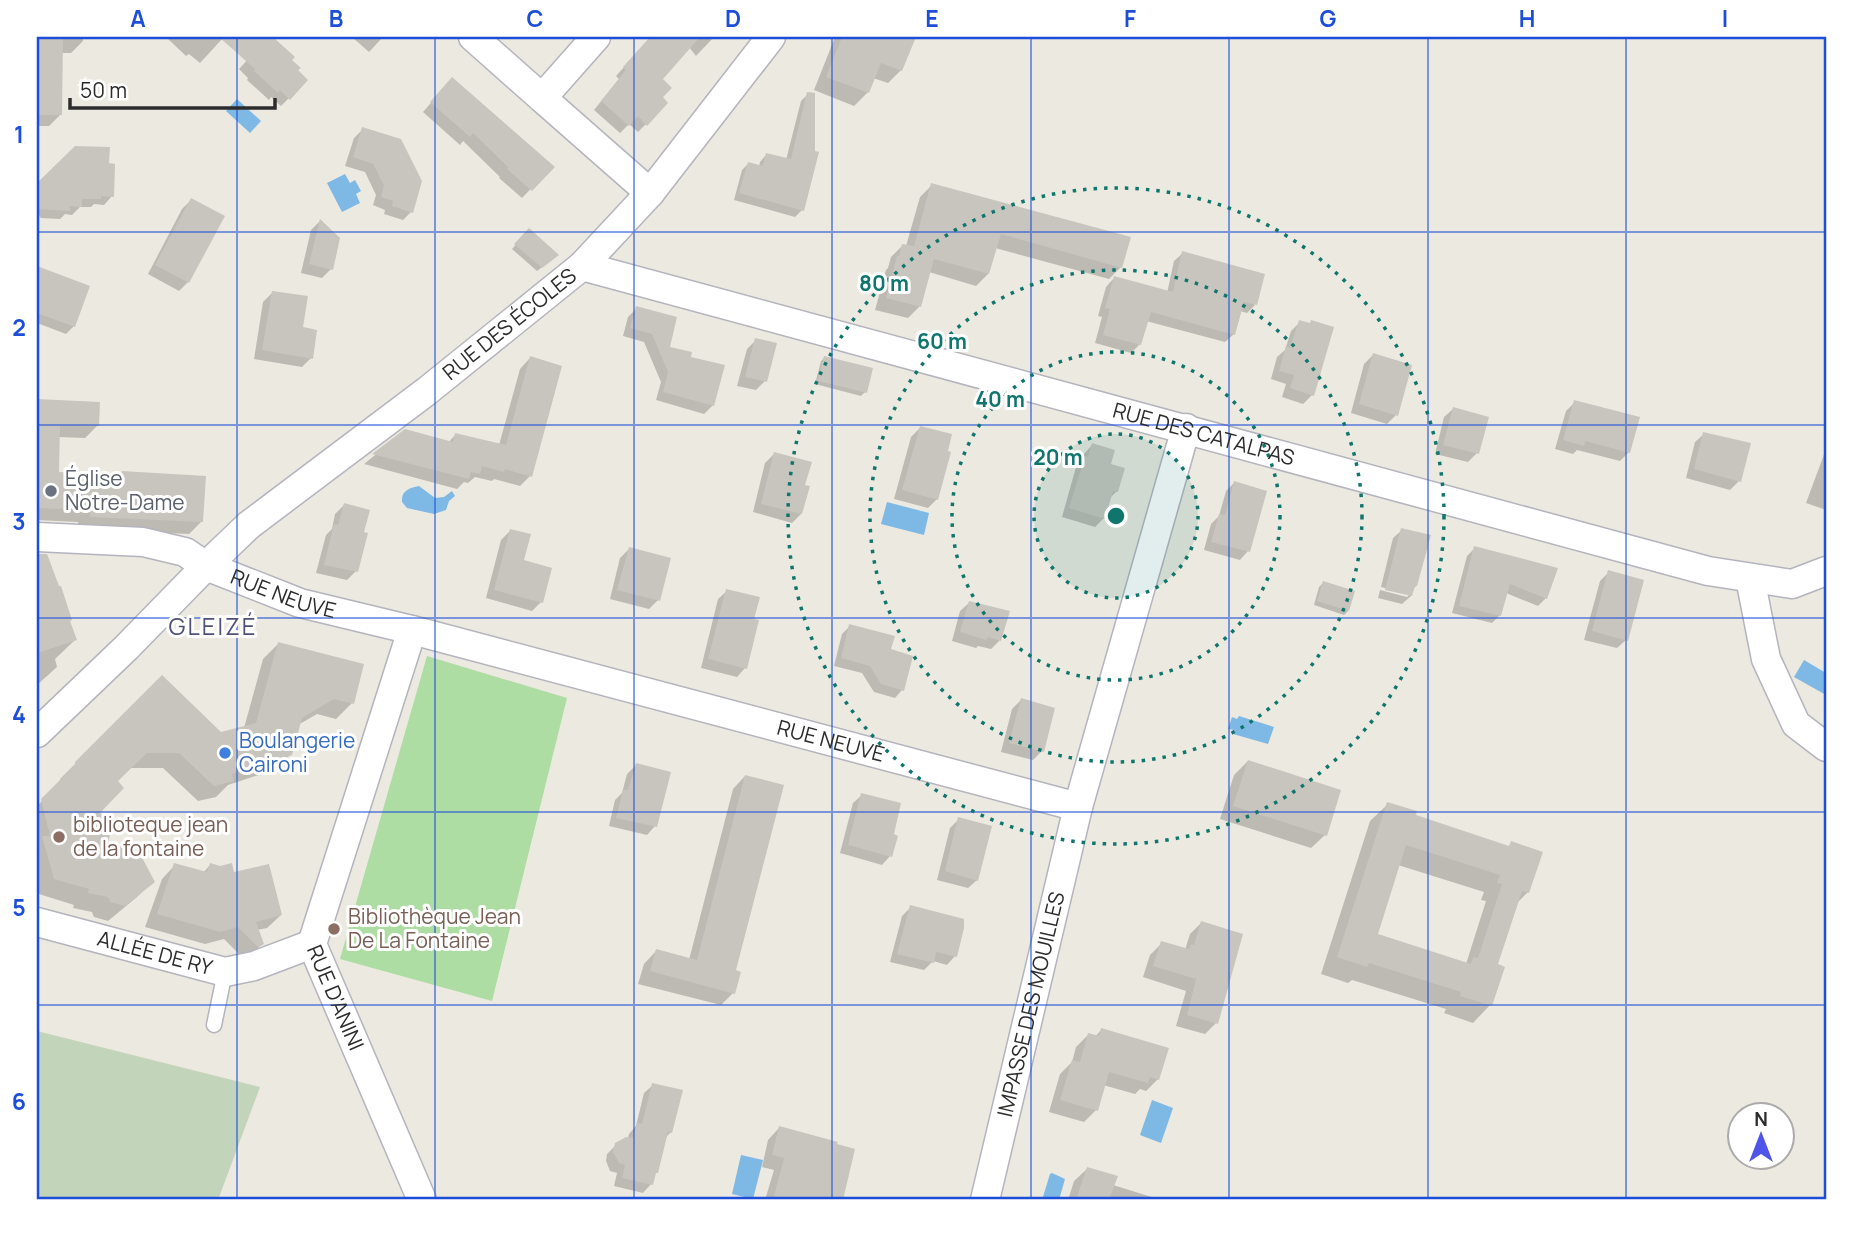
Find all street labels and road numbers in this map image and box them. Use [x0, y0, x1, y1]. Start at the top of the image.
street label: RUE DES ÉCOLES [437, 261, 582, 386]
street label: RUE DES CATALPAS [1110, 395, 1298, 471]
street label: RUE NEUVE [227, 562, 339, 624]
street label: RUE NEUVE [774, 713, 888, 768]
street label: IMPASSE DES MOUILLES [990, 889, 1070, 1120]
street label: ALLÉE DE RY [95, 924, 216, 981]
street label: RUE D'ANINI [301, 940, 371, 1054]

